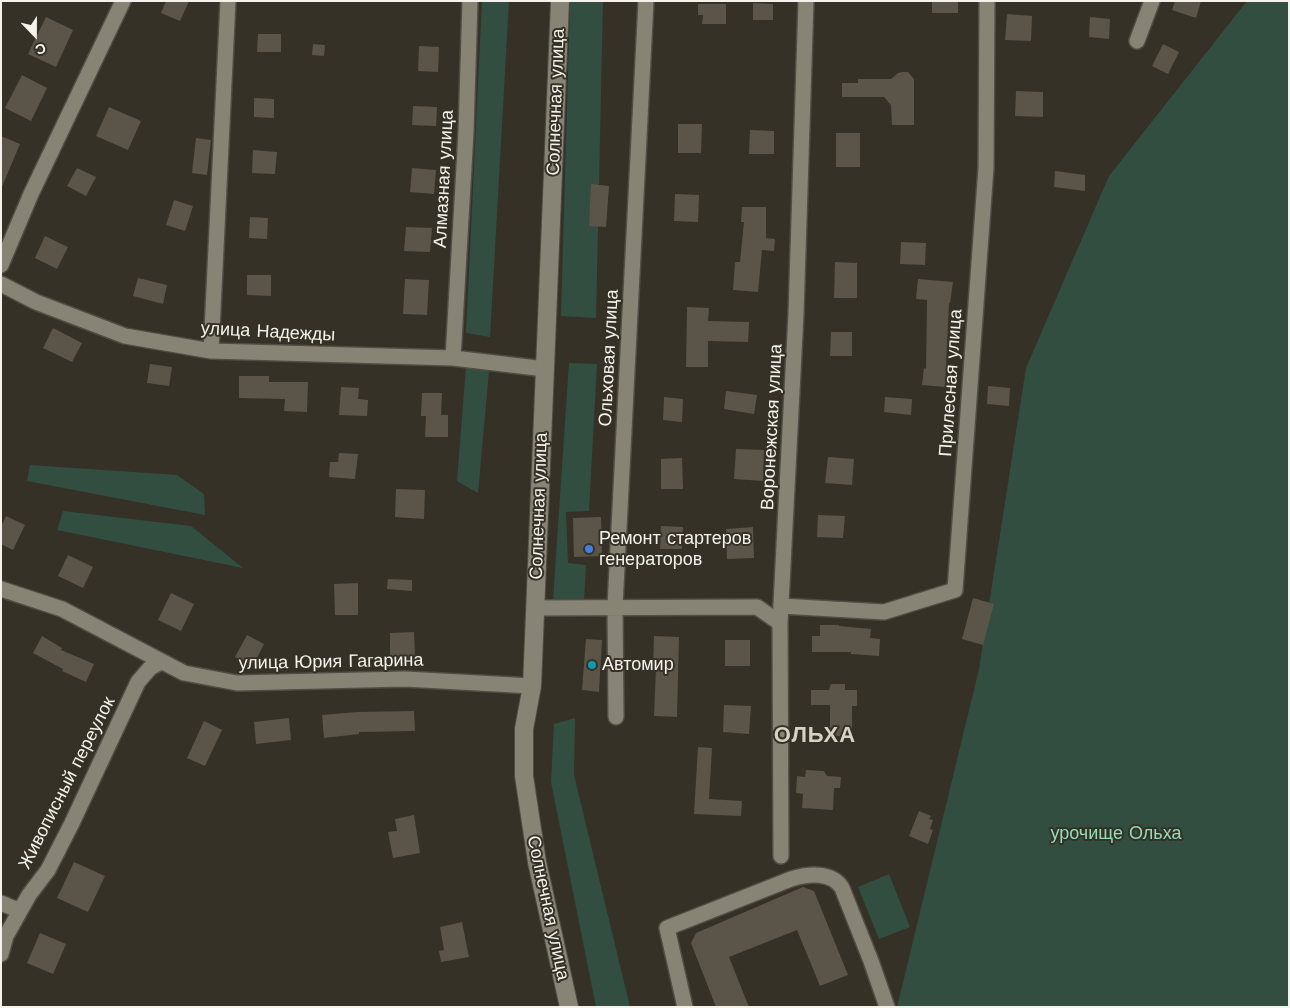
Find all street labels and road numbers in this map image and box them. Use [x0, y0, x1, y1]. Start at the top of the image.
street label: Солнечная улица [543, 28, 569, 176]
street label: Алмазная улица [430, 109, 458, 249]
street label: Ольховая улица [595, 289, 623, 427]
street label: Прилесная улица [935, 309, 967, 457]
street label: улица Надежды [200, 318, 336, 346]
street label: Воронежская улица [757, 343, 787, 511]
street label: Солнечная улица [526, 432, 552, 580]
street label: улица Юрия Гагарина [238, 650, 424, 674]
street label: Живописный переулок [14, 693, 120, 873]
street label: Солнечная улица [522, 834, 574, 982]

